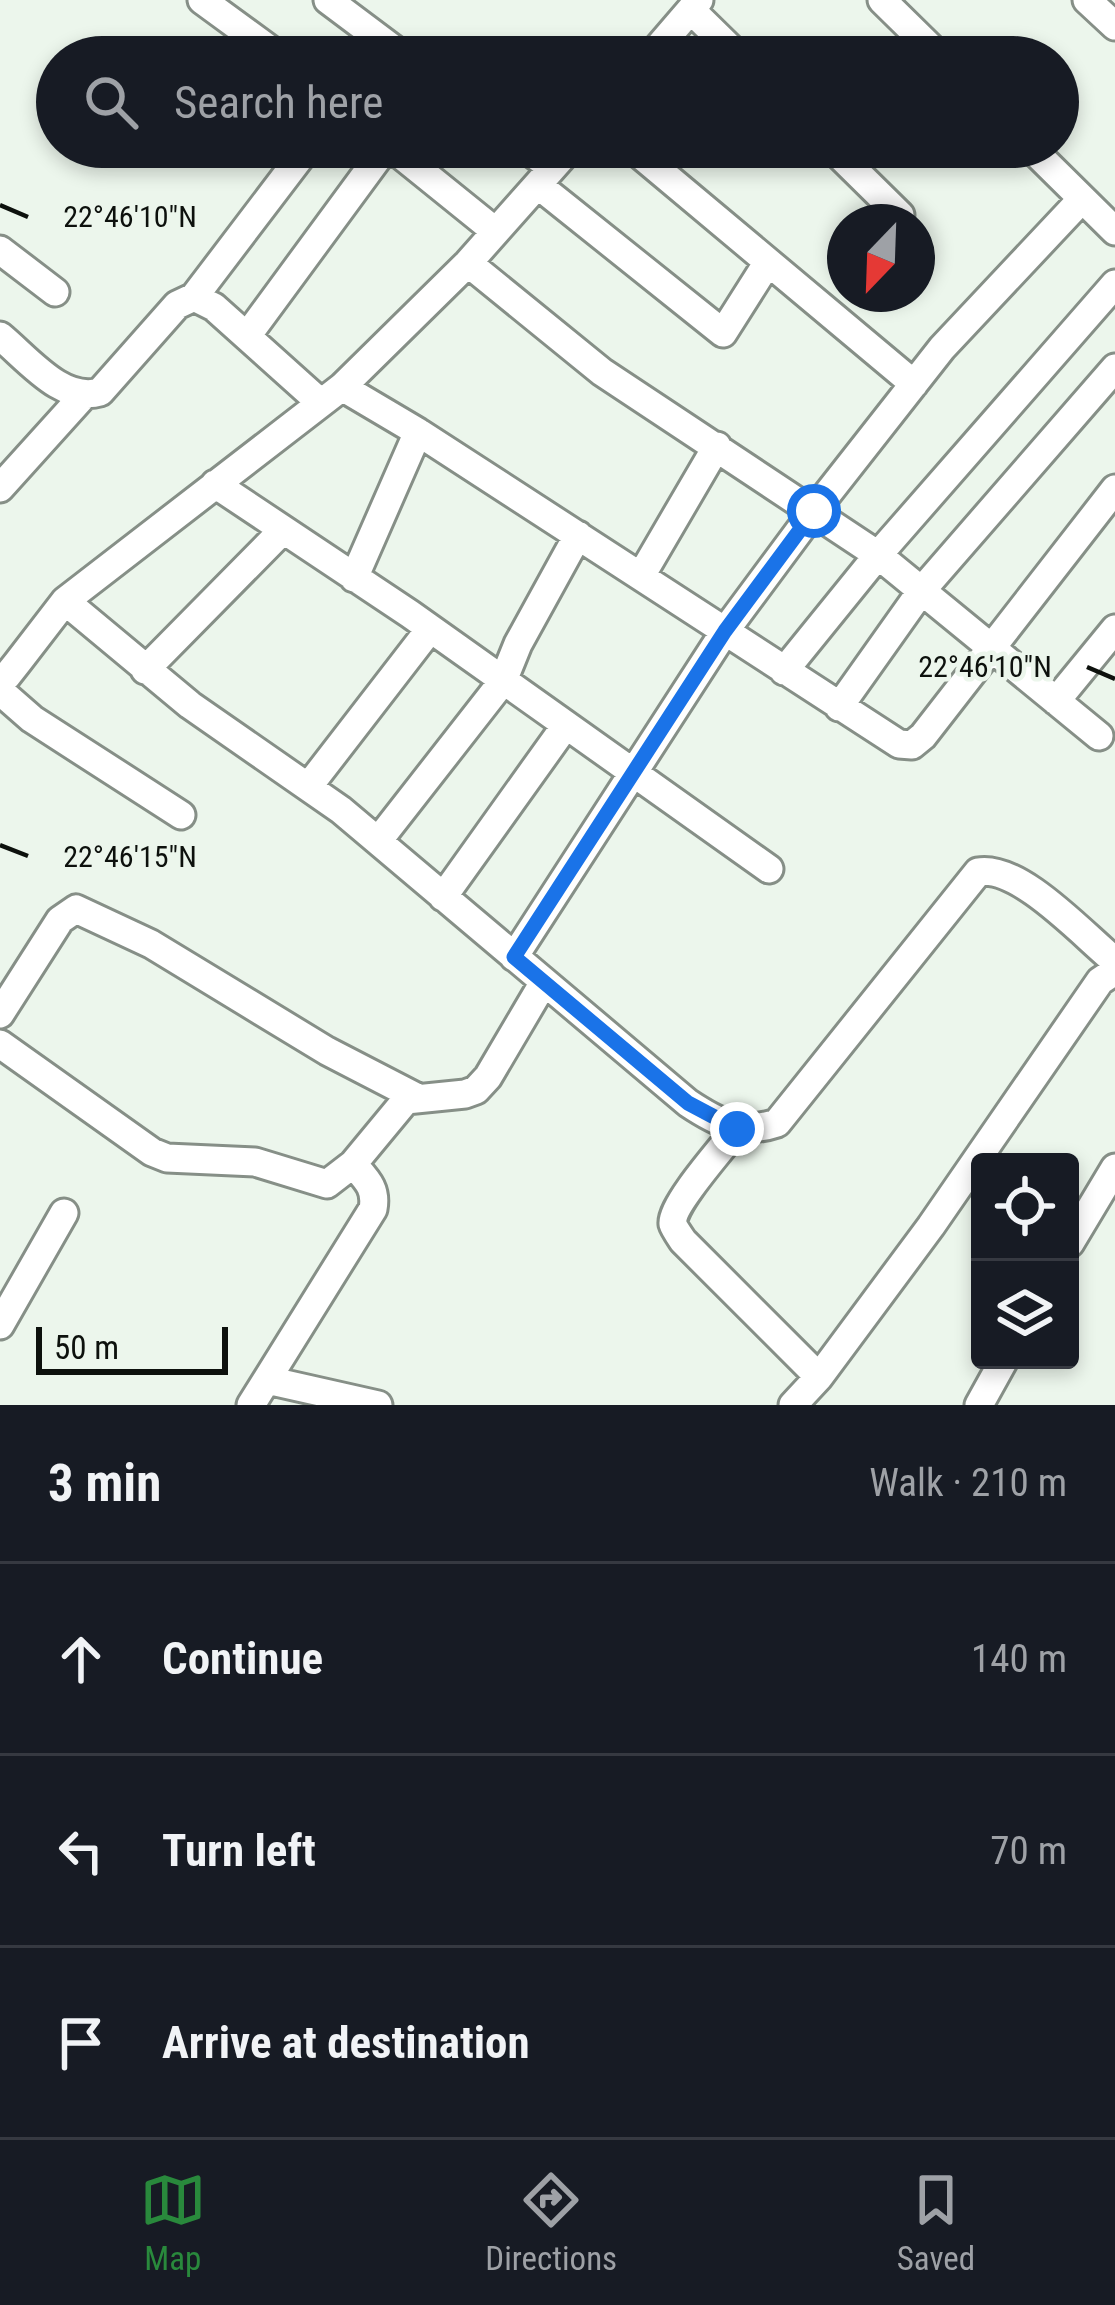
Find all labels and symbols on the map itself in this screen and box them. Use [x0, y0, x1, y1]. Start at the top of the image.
text: 22°46'10"N [63, 199, 197, 234]
north arrow [827, 204, 935, 312]
route start [787, 484, 841, 538]
text: 22°46'10"N [918, 649, 1052, 684]
text: 22°46'15"N [63, 839, 197, 874]
route end [710, 1102, 764, 1156]
scale bar [36, 1321, 228, 1374]

